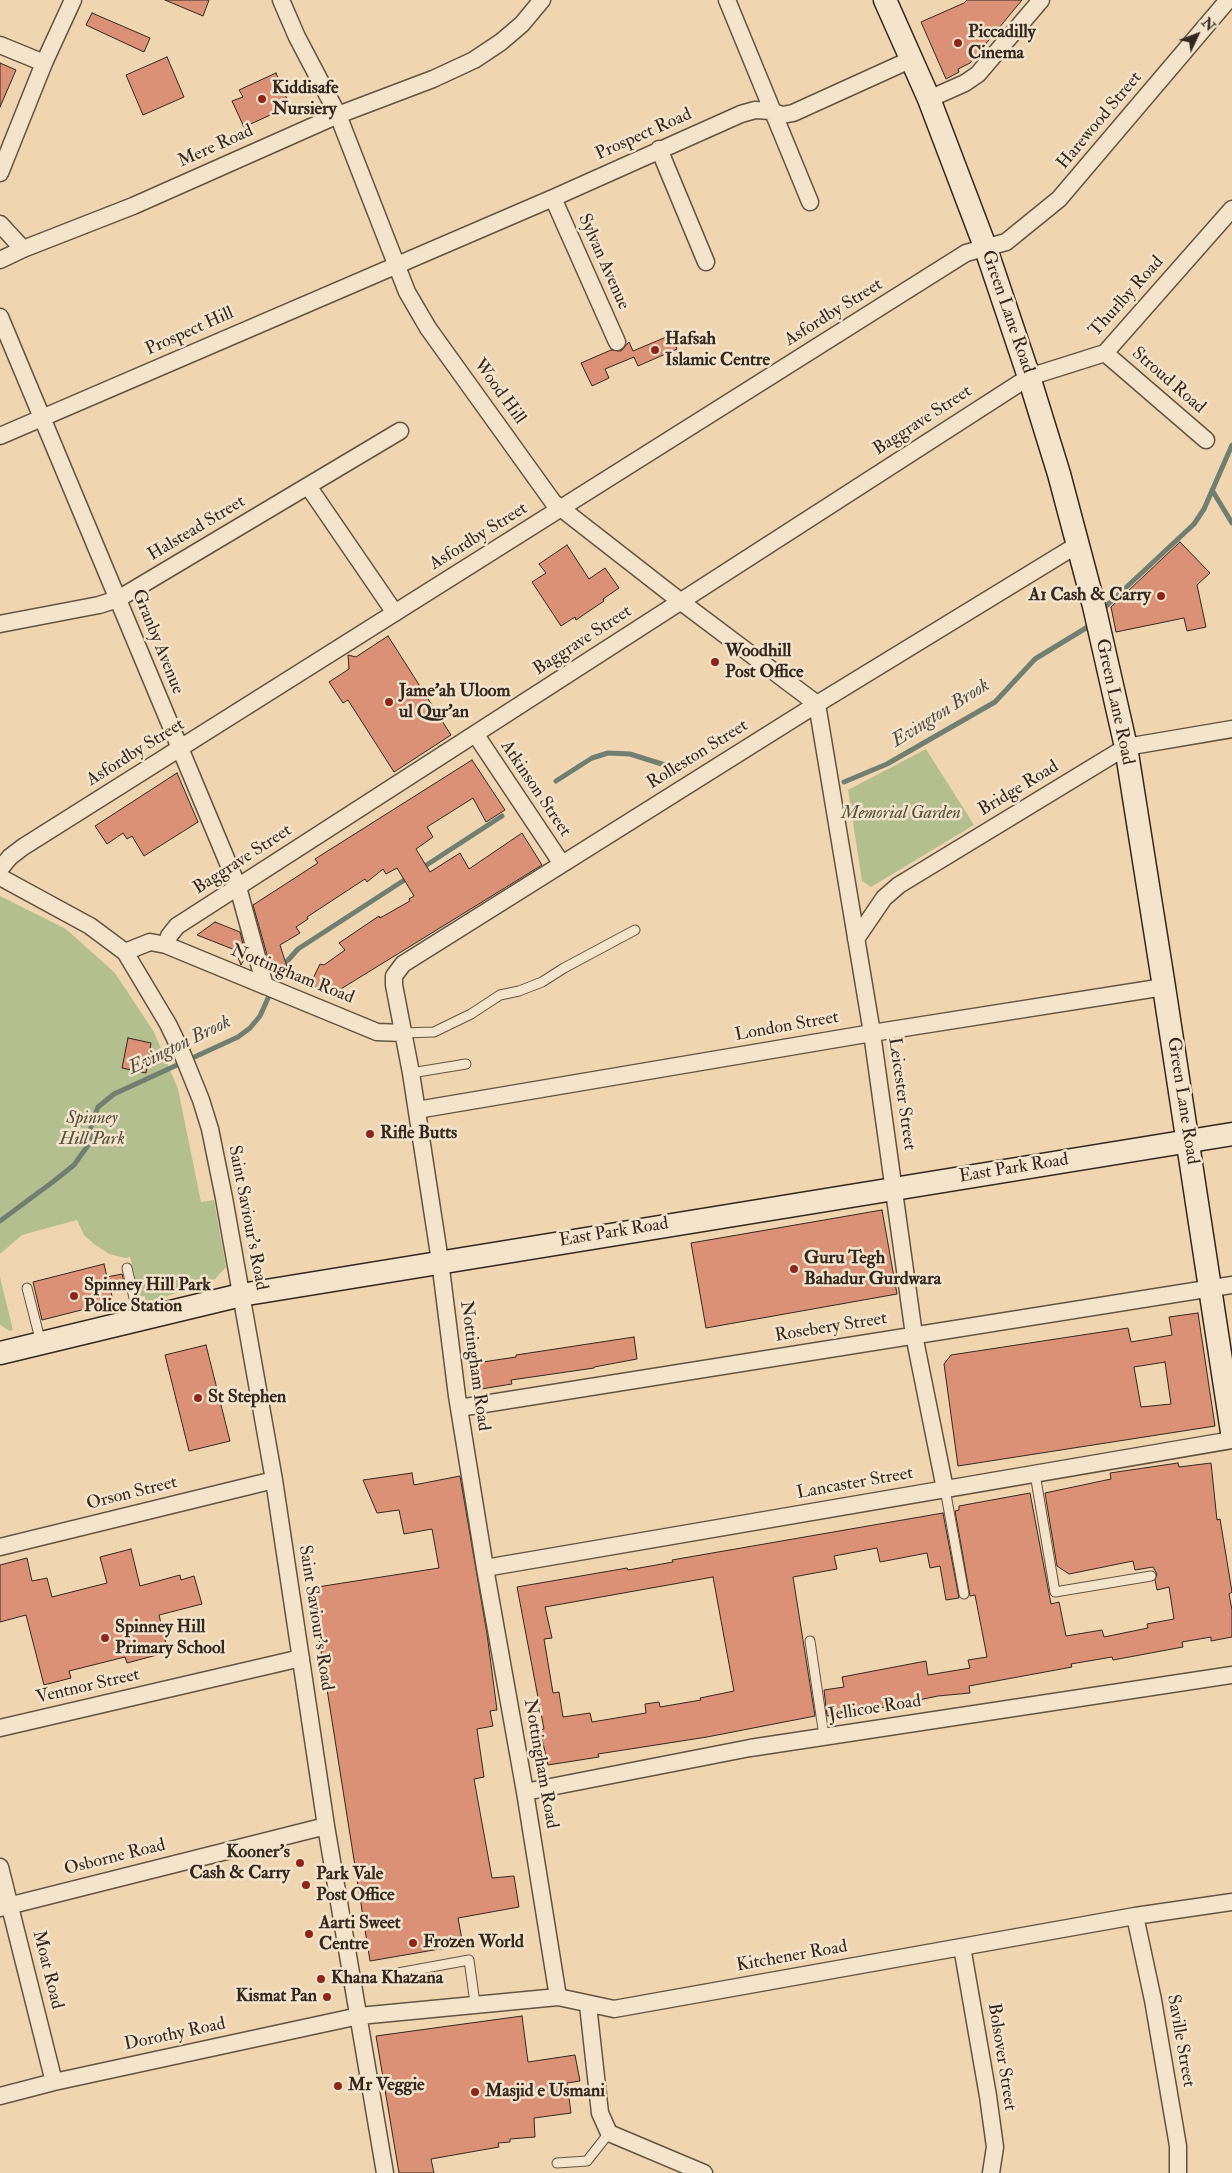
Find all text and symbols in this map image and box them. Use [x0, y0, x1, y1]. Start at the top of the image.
north arrow [1172, 10, 1222, 60]
text: N [1198, 14, 1219, 35]
place label: Piccadilly Cinema [968, 22, 1036, 64]
marker: Piccadilly Cinema [952, 37, 964, 49]
street label: Harewood Street [1053, 68, 1147, 174]
place label: Kiddisafe Nursiery [272, 78, 339, 120]
marker: Kiddisafe Nursiery [256, 93, 268, 105]
street label: Prospect Road [593, 104, 695, 166]
street label: Mere Road [175, 121, 257, 173]
street label: Sylvan Avenue [572, 211, 634, 313]
street label: Green Lane Road [976, 248, 1038, 376]
street label: Thurlby Road [1085, 252, 1169, 342]
street label: Asfordby Street [781, 274, 887, 352]
street label: Prospect Hill [143, 303, 237, 361]
place label: Hafsah Islamic Centre [665, 329, 770, 372]
street label: Stroud Road [1127, 343, 1209, 419]
marker: Hafsah Islamic Centre [649, 344, 661, 356]
street label: Wood Hill [468, 355, 530, 429]
street label: Baggrave Street [870, 381, 976, 461]
street label: Halstead Street [144, 491, 250, 567]
street label: Asfordby Street [426, 498, 532, 576]
place label: A1 Cash & Carry [1029, 585, 1151, 607]
street label: Granby Avenue [126, 587, 188, 697]
marker: A1 Cash & Carry [1155, 590, 1167, 602]
street label: Baggrave Street [530, 601, 636, 681]
street label: Green Lane Road [1090, 637, 1138, 767]
place label: Woodhill Post Office [725, 641, 803, 684]
marker: Woodhill Post Office [709, 656, 721, 668]
water label: Evington Brook [888, 675, 994, 753]
place label: Jame'ah Uloom ul Qur'an [399, 681, 510, 724]
marker: Jame'ah Uloom ul Qur'an [383, 696, 395, 708]
street label: Asfordby Street [83, 714, 189, 792]
street label: Rolleston Street [644, 715, 752, 795]
street label: Atkinson Street [495, 737, 575, 841]
street label: Bridge Road [975, 757, 1063, 821]
park label: Memorial Garden [841, 803, 961, 825]
street label: Baggrave Street [190, 820, 296, 900]
street label: Nottingham Road [227, 940, 357, 1010]
street label: London Street [733, 1007, 841, 1047]
water label: Evington Brook [125, 1011, 235, 1081]
street label: Leicester Street [882, 1036, 920, 1152]
street label: Green Lane Road [1161, 1036, 1203, 1166]
park label: Spinney Hill Park [59, 1108, 125, 1150]
place label: Rifle Butts [380, 1123, 457, 1145]
marker: Rifle Butts [364, 1128, 376, 1140]
street label: Saint Saviour's Road [222, 1144, 272, 1292]
street label: East Park Road [958, 1150, 1070, 1188]
street label: East Park Road [558, 1214, 670, 1252]
place label: Guru Tegh Bahadur Gurdwara [804, 1248, 941, 1290]
marker: Guru Tegh Bahadur Gurdwara [788, 1263, 800, 1275]
place label: Spinney Hill Park Police Station [84, 1275, 211, 1318]
marker: Spinney Hill Park Police Station [68, 1290, 80, 1302]
street label: Nottingham Road [454, 1300, 494, 1432]
street label: Rosebery Street [773, 1308, 889, 1348]
place label: St Stephen [208, 1387, 286, 1409]
marker: St Stephen [192, 1392, 204, 1404]
street label: Lancaster Street [795, 1463, 915, 1505]
street label: Orson Street [84, 1472, 180, 1516]
street label: Saint Saviour's Road [293, 1544, 337, 1692]
place label: Spinney Hill Primary School [115, 1617, 225, 1660]
marker: Spinney Hill Primary School [99, 1632, 111, 1644]
street label: Ventnor Street [34, 1665, 142, 1709]
street label: Jellicoe Road [827, 1691, 923, 1727]
street label: Nottingham Road [518, 1698, 562, 1830]
street label: Osborne Road [62, 1835, 168, 1881]
place label: Kooner's Cash & Carry [189, 1842, 290, 1885]
marker: Kooner's Cash & Carry [294, 1857, 306, 1869]
place label: Park Vale Post Office [316, 1864, 394, 1906]
marker: Park Vale Post Office [300, 1879, 312, 1891]
place label: Aarti Sweet Centre [319, 1913, 401, 1956]
street label: Moat Road [27, 1928, 67, 2012]
marker: Aarti Sweet Centre [303, 1928, 315, 1940]
place label: Frozen World [423, 1932, 524, 1954]
marker: Frozen World [407, 1937, 419, 1949]
street label: Kitchener Road [735, 1937, 849, 1977]
place label: Khana Khazana [331, 1968, 443, 1990]
marker: Khana Khazana [315, 1973, 327, 1985]
place label: Kismat Pan [236, 1986, 317, 2008]
marker: Kismat Pan [321, 1991, 333, 2003]
street label: Saville Street [1161, 1993, 1199, 2089]
street label: Bolsover Street [982, 2002, 1020, 2112]
street label: Dorothy Road [122, 2014, 228, 2056]
place label: Mr Veggie [348, 2075, 425, 2097]
marker: Mr Veggie [332, 2080, 344, 2092]
place label: Masjid e Usmani [485, 2081, 605, 2103]
marker: Masjid e Usmani [469, 2086, 481, 2098]

